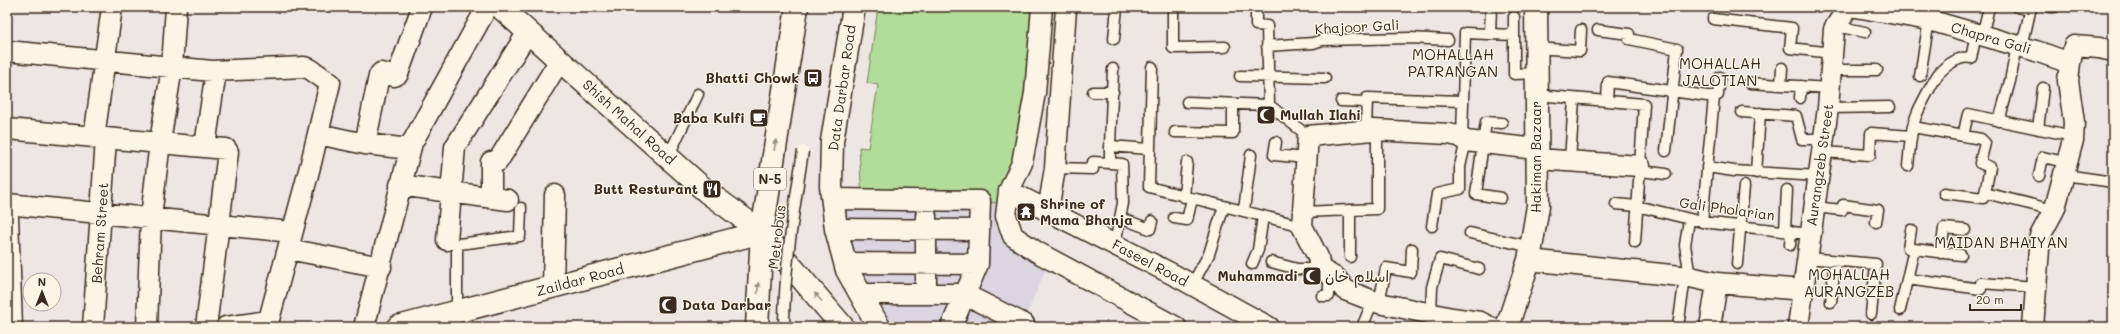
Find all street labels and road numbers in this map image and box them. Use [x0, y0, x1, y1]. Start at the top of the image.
street label: Khajoor Gali [1314, 15, 1400, 38]
street label: Chapra Gali [1949, 17, 2033, 58]
street label: Data Darbar Road [823, 24, 860, 152]
street label: Shish Mahal Road [579, 75, 680, 168]
street label: Hakiman Bazaar [1526, 101, 1545, 213]
street label: Aurangzeb Street [1802, 103, 1837, 227]
road number: N-5 [754, 168, 786, 190]
street label: Behram Street [86, 182, 113, 284]
street label: Gali Pholarian [1678, 192, 1776, 225]
street label: Metrobus [763, 204, 790, 270]
street label: Faseel Road [1109, 235, 1192, 291]
street label: Zaildar Road [534, 259, 626, 300]

